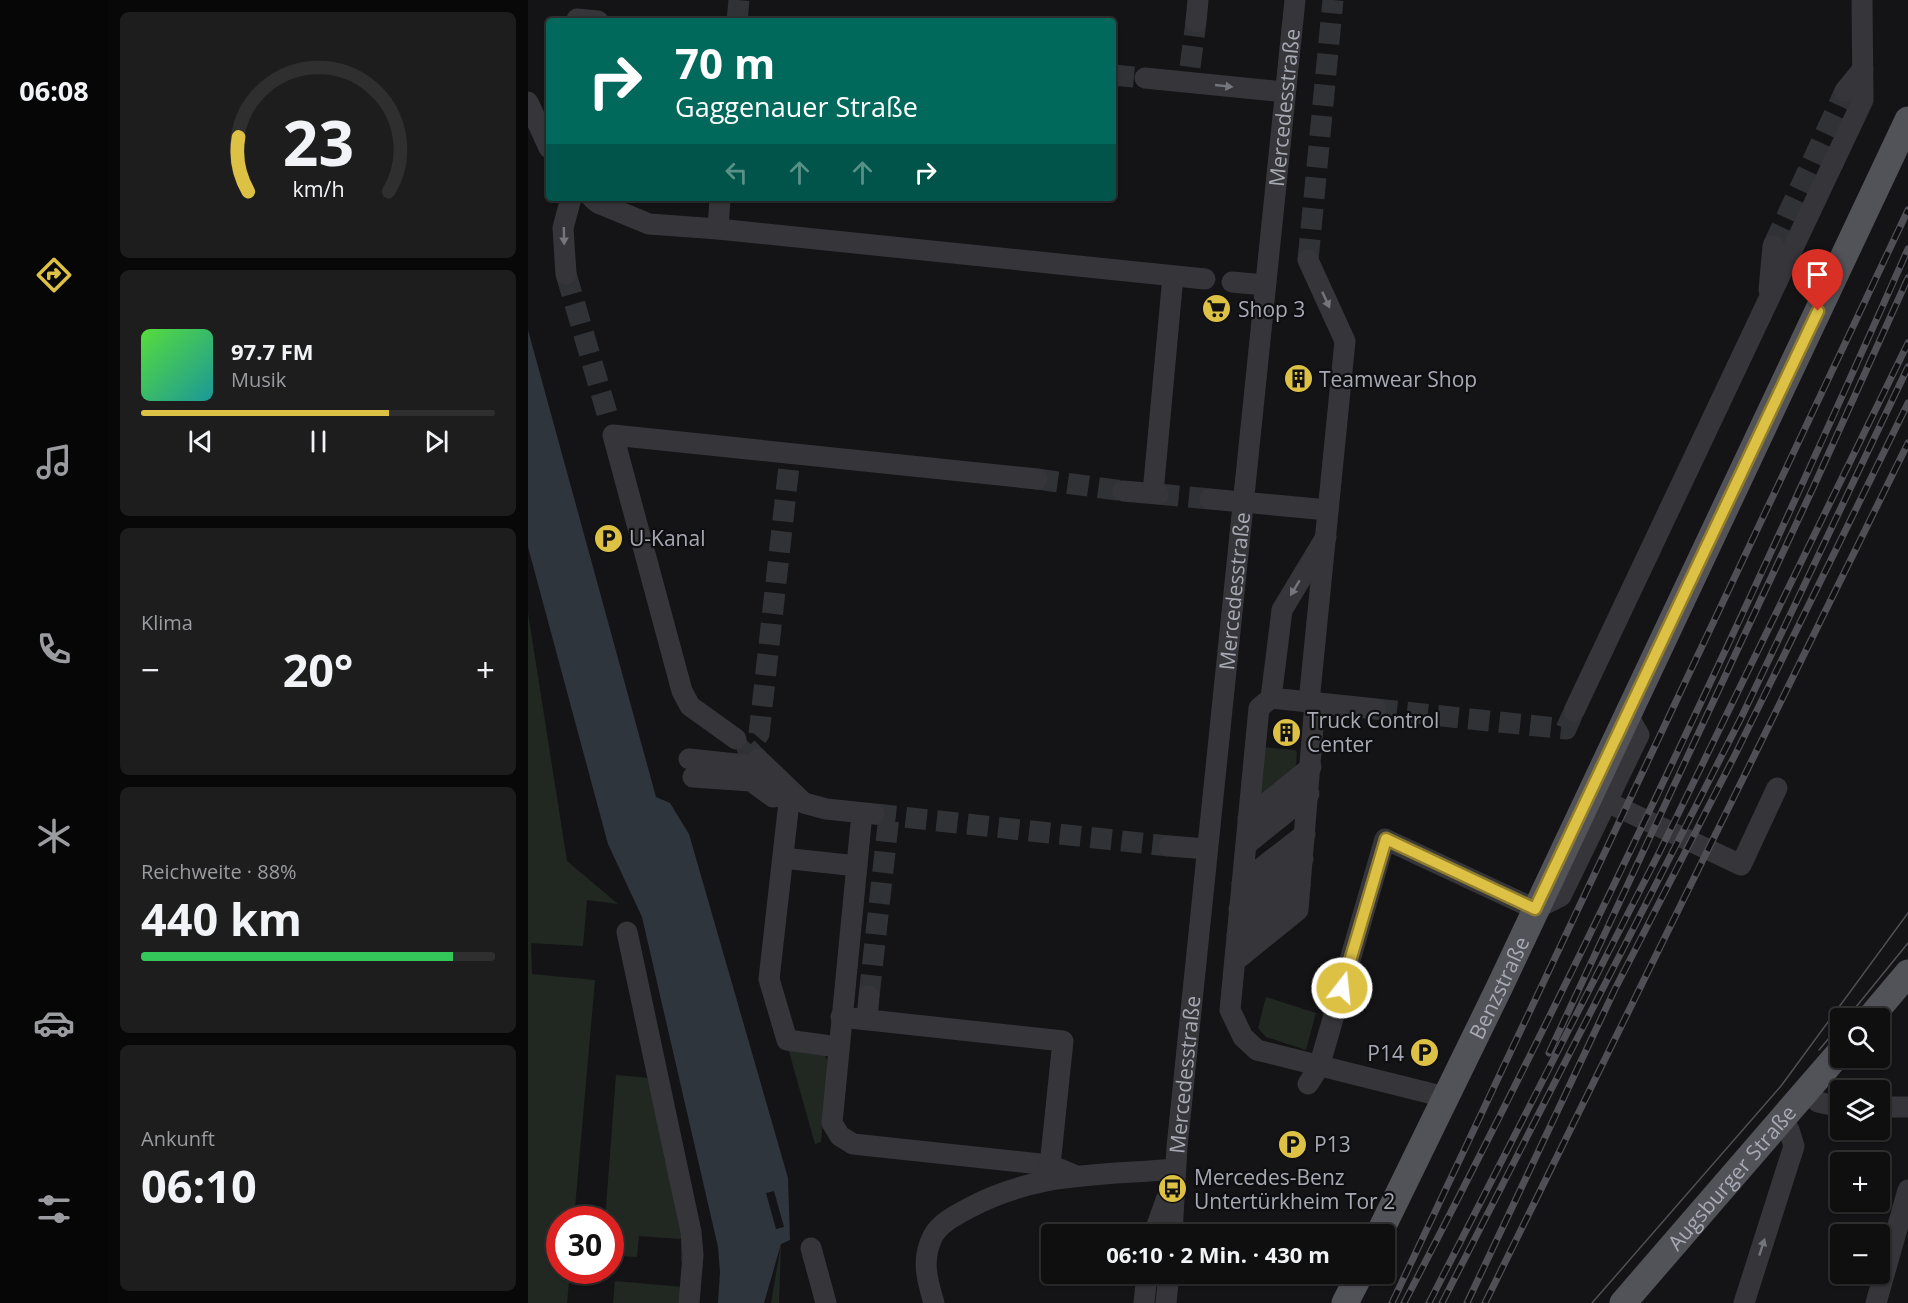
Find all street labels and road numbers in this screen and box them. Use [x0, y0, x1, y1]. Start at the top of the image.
street label: Mercedesstraße [1262, 27, 1306, 188]
street label: Mercedesstraße [1212, 511, 1256, 671]
street label: Benzstraße [1462, 932, 1535, 1044]
street label: Mercedesstraße [1162, 994, 1206, 1155]
street label: Augsburger Straße [1661, 1099, 1802, 1256]

